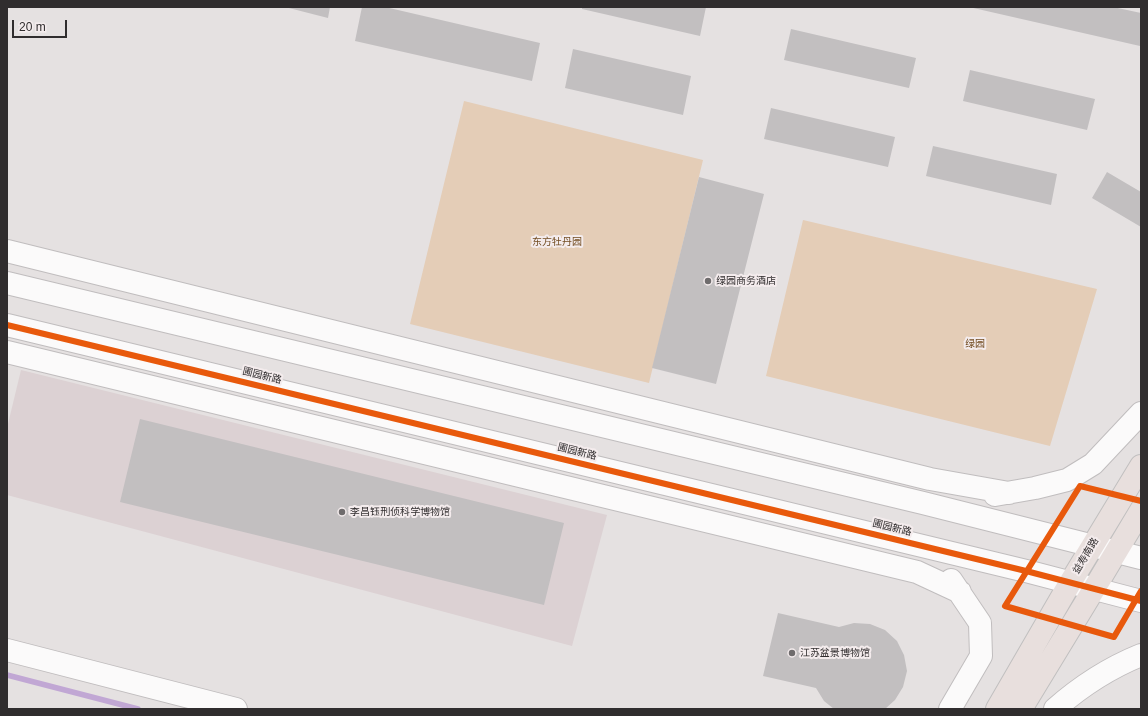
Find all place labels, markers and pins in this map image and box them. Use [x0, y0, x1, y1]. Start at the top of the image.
place label: 绿园商务酒店 [716, 275, 776, 287]
marker: 绿园商务酒店 [703, 276, 713, 286]
place label: 李昌钰刑侦科学博物馆 [350, 506, 450, 518]
marker: 李昌钰刑侦科学博物馆 [337, 507, 347, 517]
place label: 江苏盆景博物馆 [800, 647, 870, 659]
marker: 江苏盆景博物馆 [787, 648, 797, 658]

